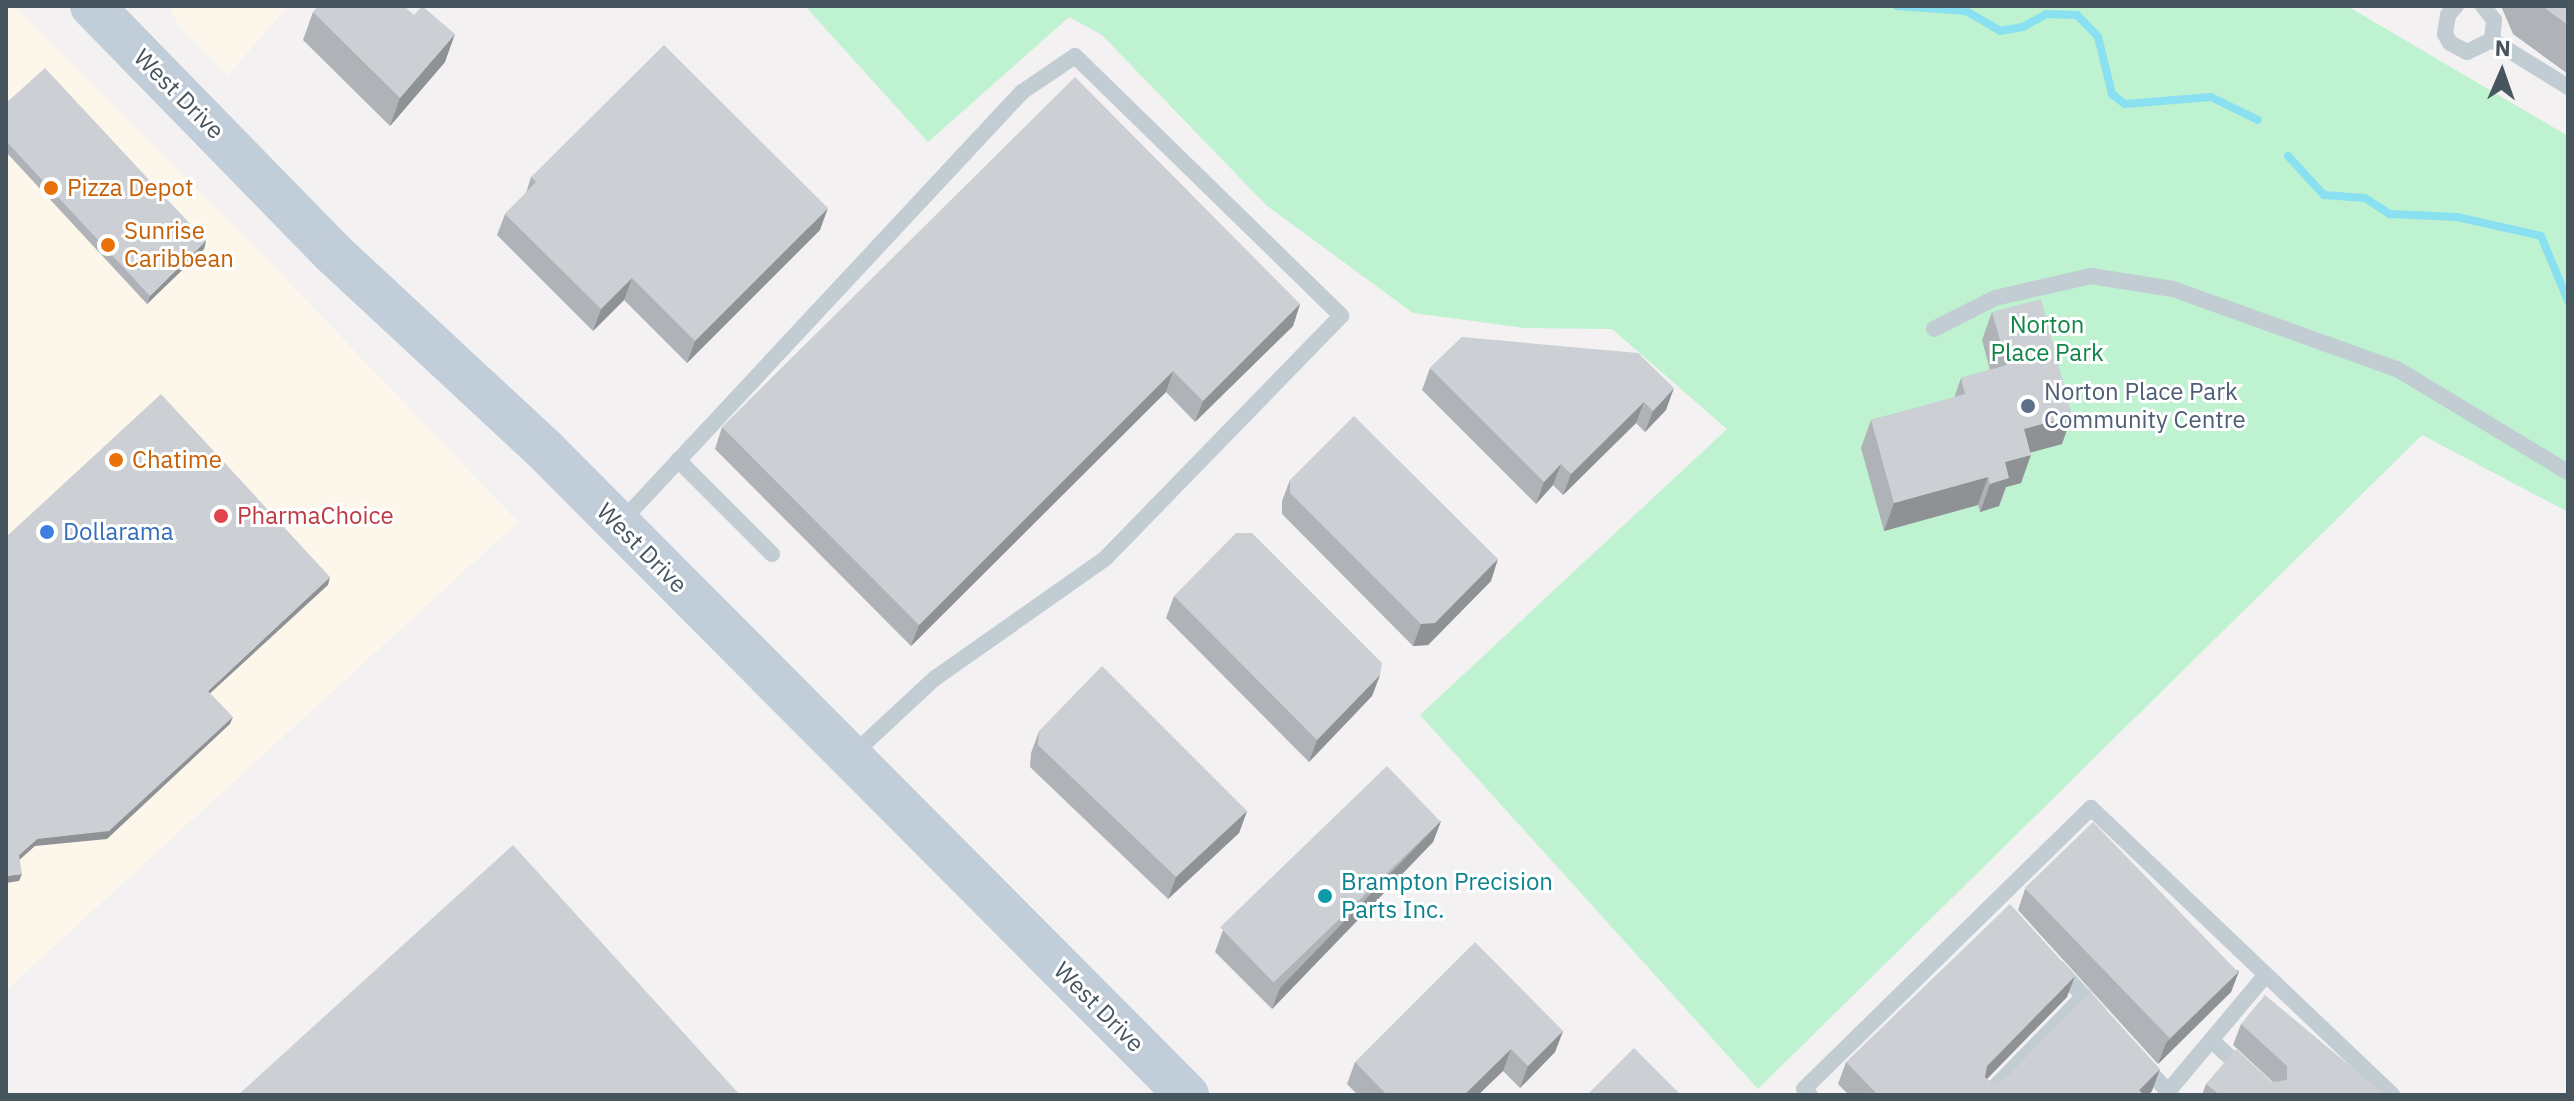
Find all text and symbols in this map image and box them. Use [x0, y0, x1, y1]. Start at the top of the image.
north arrow [2462, 32, 2542, 112]
text: N [2494, 33, 2511, 62]
street label: West Drive [128, 43, 230, 145]
place label: Pizza Depot [67, 174, 193, 202]
marker: Pizza Depot [42, 179, 60, 197]
place label: Sunrise Caribbean [124, 217, 234, 273]
marker: Sunrise Caribbean [99, 236, 117, 254]
park label: Norton Place Park [1990, 311, 2104, 367]
place label: Norton Place Park Community Centre [2044, 378, 2246, 434]
marker: Norton Place Park Community Centre [2019, 397, 2037, 415]
place label: Chatime [132, 446, 222, 474]
marker: Chatime [107, 451, 125, 469]
street label: West Drive [591, 497, 693, 599]
place label: PharmaChoice [237, 502, 394, 530]
marker: PharmaChoice [212, 507, 230, 525]
place label: Dollarama [63, 518, 174, 546]
marker: Dollarama [38, 523, 56, 541]
place label: Brampton Precision Parts Inc. [1341, 868, 1553, 924]
marker: Brampton Precision Parts Inc. [1316, 887, 1334, 905]
street label: West Drive [1048, 956, 1150, 1058]

